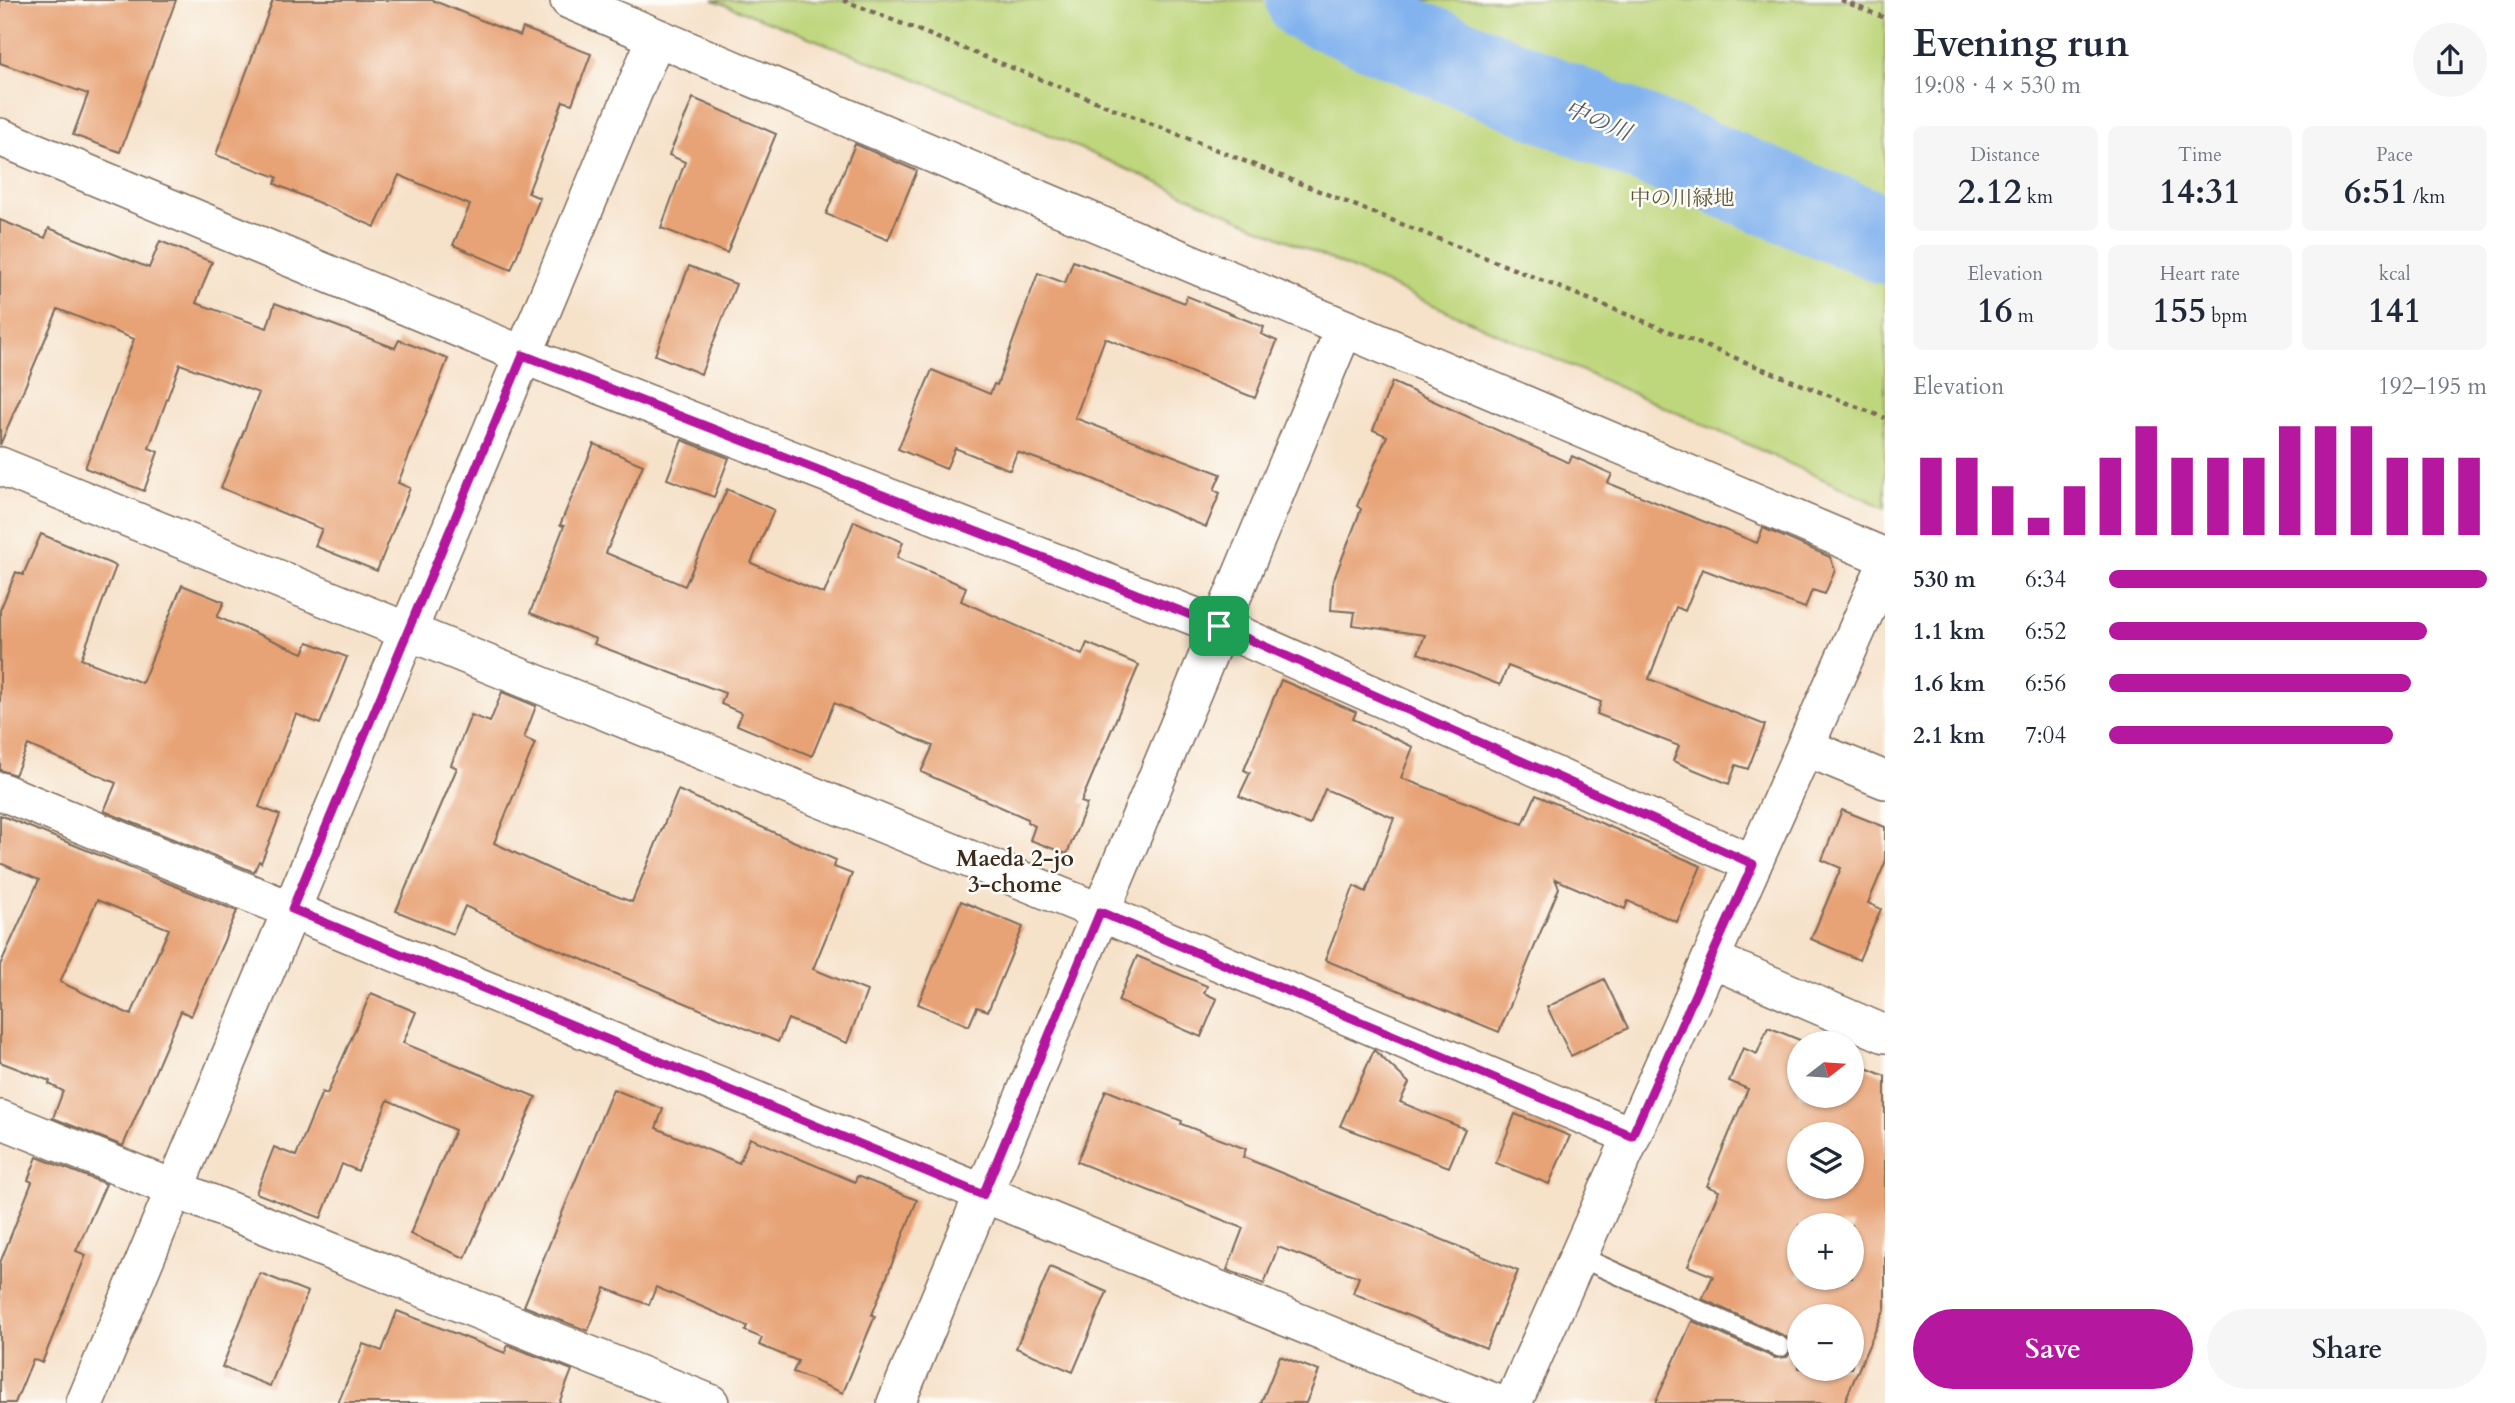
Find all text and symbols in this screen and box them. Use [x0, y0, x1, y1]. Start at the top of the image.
text: Evening run [1913, 18, 2129, 70]
button: share [2413, 23, 2487, 97]
text: 19:08 · 4 × 530 m [1913, 70, 2081, 101]
water label: 中の川 [1560, 93, 1638, 149]
text: Distance [1971, 142, 2040, 168]
text: Time [2178, 142, 2222, 168]
text: Pace [2376, 142, 2413, 168]
text: 2.12 [1958, 168, 2022, 216]
text: 14:31 [2159, 168, 2241, 216]
text: 6:51 [2344, 168, 2408, 216]
park label: 中の川緑地 [1630, 184, 1735, 213]
text: km [2022, 184, 2053, 210]
text: /km [2408, 184, 2445, 210]
text: Elevation [1968, 261, 2043, 287]
text: Heart rate [2160, 261, 2240, 287]
text: kcal [2379, 261, 2411, 287]
text: 16 [1977, 287, 2013, 335]
text: 155 [2152, 287, 2206, 335]
text: 141 [2368, 287, 2422, 335]
text: m [2013, 303, 2034, 329]
text: bpm [2206, 303, 2248, 329]
text: Elevation [1913, 371, 2004, 402]
text: 192–195 m [2378, 371, 2487, 402]
text: 530 m [1913, 564, 1976, 595]
text: 6:34 [2025, 564, 2066, 595]
pin [1189, 596, 1249, 656]
icon: arrive [1200, 607, 1238, 645]
text: 1.1 km [1913, 616, 1985, 647]
text: 6:52 [2025, 616, 2066, 647]
text: 1.6 km [1913, 668, 1985, 699]
text: 6:56 [2025, 668, 2066, 699]
text: 2.1 km [1913, 720, 1985, 751]
text: 7:04 [2025, 720, 2066, 751]
district label: Maeda 2-jo 3-chome [956, 843, 1074, 900]
north arrow [1787, 1031, 1864, 1108]
map controls [1787, 1031, 1864, 1381]
button: layers [1787, 1122, 1864, 1199]
button: + [1787, 1213, 1864, 1290]
button: − [1787, 1304, 1864, 1381]
button: Save [1913, 1309, 2193, 1389]
button: Share [2207, 1309, 2487, 1389]

